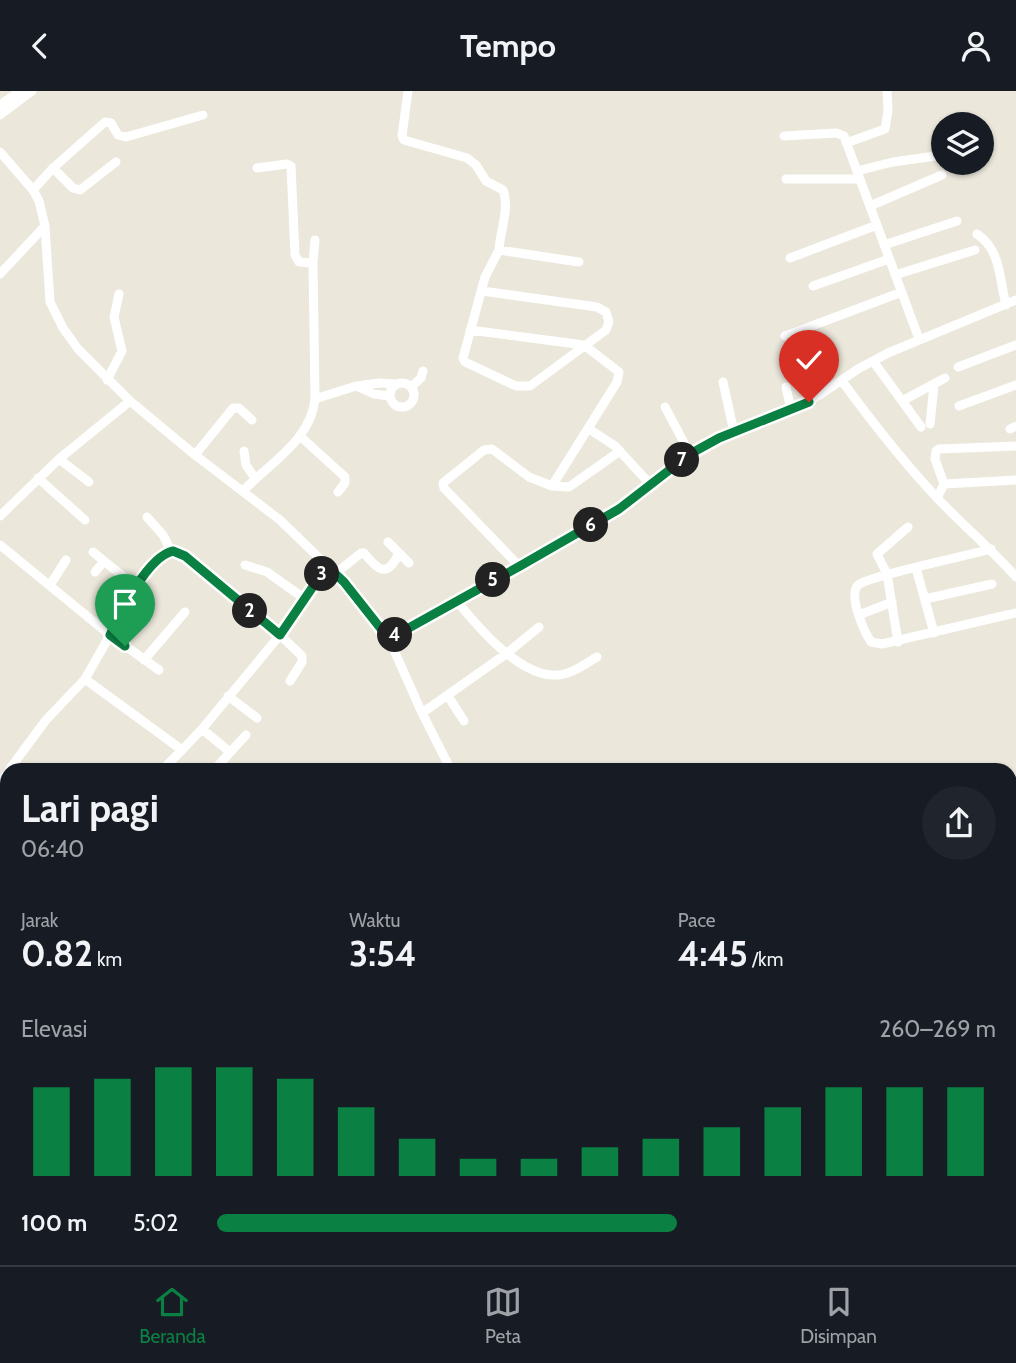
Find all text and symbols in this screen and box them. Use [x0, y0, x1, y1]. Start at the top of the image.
text: Tempo [460, 26, 556, 65]
icon: back [21, 27, 59, 65]
icon: person [957, 27, 995, 65]
map controls [931, 112, 994, 175]
button: layers [931, 112, 994, 175]
pin [779, 330, 839, 402]
icon: check [790, 341, 828, 379]
pin: 7 [664, 443, 700, 477]
text: 7 [677, 448, 686, 471]
pin: 6 [574, 507, 608, 543]
text: 6 [585, 513, 596, 536]
pin: 3 [304, 557, 340, 591]
text: 3 [316, 562, 327, 585]
pin: 5 [476, 563, 510, 597]
text: 5 [487, 568, 498, 591]
pin [95, 574, 155, 646]
icon: arrive [106, 585, 144, 623]
pin: 2 [232, 594, 268, 629]
text: 2 [244, 599, 255, 622]
pin: 4 [378, 617, 412, 653]
text: 4 [389, 623, 400, 646]
text: Lari pagi [21, 785, 159, 832]
button: share [922, 786, 996, 860]
text: 06:40 [21, 835, 84, 863]
text: Jarak [21, 909, 58, 932]
text: Waktu [349, 909, 401, 932]
text: Pace [678, 909, 716, 932]
text: 0.82 [21, 932, 93, 975]
text: 3:54 [349, 932, 417, 975]
text: 4:45 [678, 932, 748, 975]
text: km [93, 948, 122, 971]
text: /km [748, 948, 783, 971]
text: Elevasi [21, 1015, 87, 1043]
text: 260–269 m [879, 1015, 996, 1043]
text: 100 m [21, 1209, 87, 1237]
text: 5:02 [133, 1209, 178, 1237]
tab: Beranda [139, 1283, 206, 1348]
tab: Peta [484, 1283, 522, 1348]
tab: Disimpan [800, 1283, 877, 1348]

